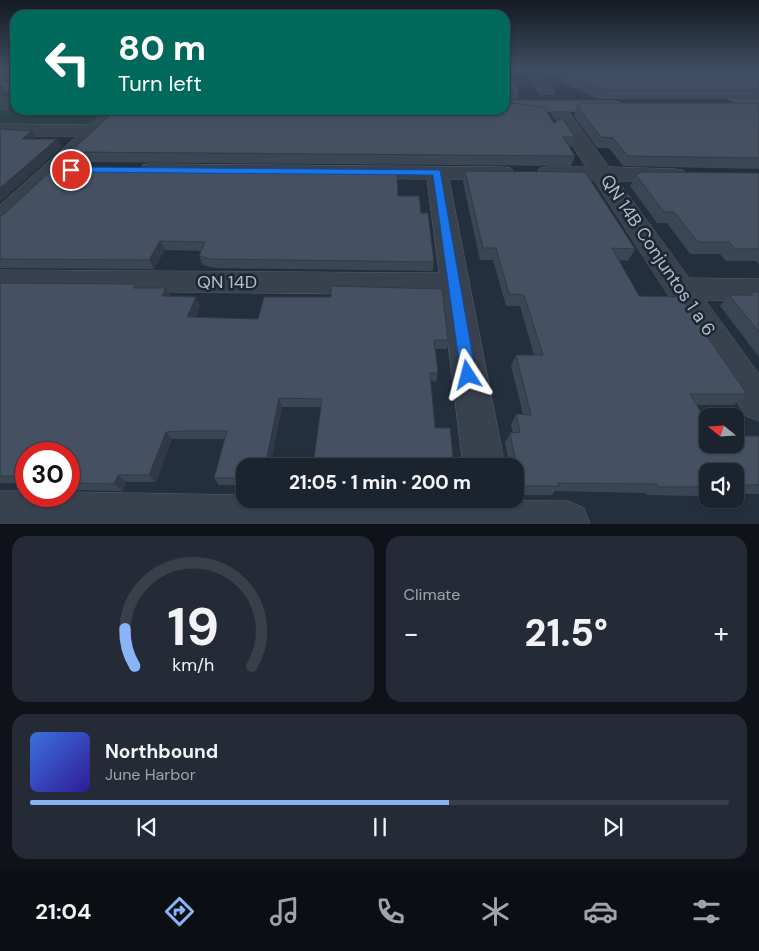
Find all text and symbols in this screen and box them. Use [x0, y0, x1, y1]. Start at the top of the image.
text: 80 m [118, 25, 206, 71]
icon: left [35, 30, 100, 95]
text: Turn left [118, 69, 202, 98]
pin [50, 149, 92, 191]
icon: arrive [57, 156, 85, 184]
street label: QN 14B Conjuntos 1 a 6 [595, 170, 721, 340]
street label: QN 14D [197, 270, 257, 294]
position arrow [441, 348, 493, 400]
north arrow [699, 408, 744, 452]
map controls [699, 408, 744, 508]
speed limit sign: 30 [15, 442, 80, 507]
button: sound [699, 463, 744, 508]
text: 21:05 · 1 min · 200 m [289, 470, 471, 495]
text: Climate [404, 584, 460, 605]
text: 19 [167, 593, 219, 661]
text: 21.5° [525, 608, 608, 658]
text: − [404, 615, 419, 652]
text: + [714, 615, 729, 652]
text: km/h [172, 653, 214, 677]
text: Northbound [105, 739, 218, 764]
text: June Harbor [105, 764, 196, 785]
icon: previous [133, 813, 161, 841]
icon: pause [366, 813, 394, 841]
icon: next [599, 813, 627, 841]
icon: directions [162, 894, 197, 929]
icon: music [267, 894, 302, 929]
icon: phone [373, 894, 408, 929]
icon: climate [478, 894, 513, 929]
icon: car [583, 894, 618, 929]
icon: filters [689, 894, 724, 929]
text: 21:04 [35, 897, 91, 926]

